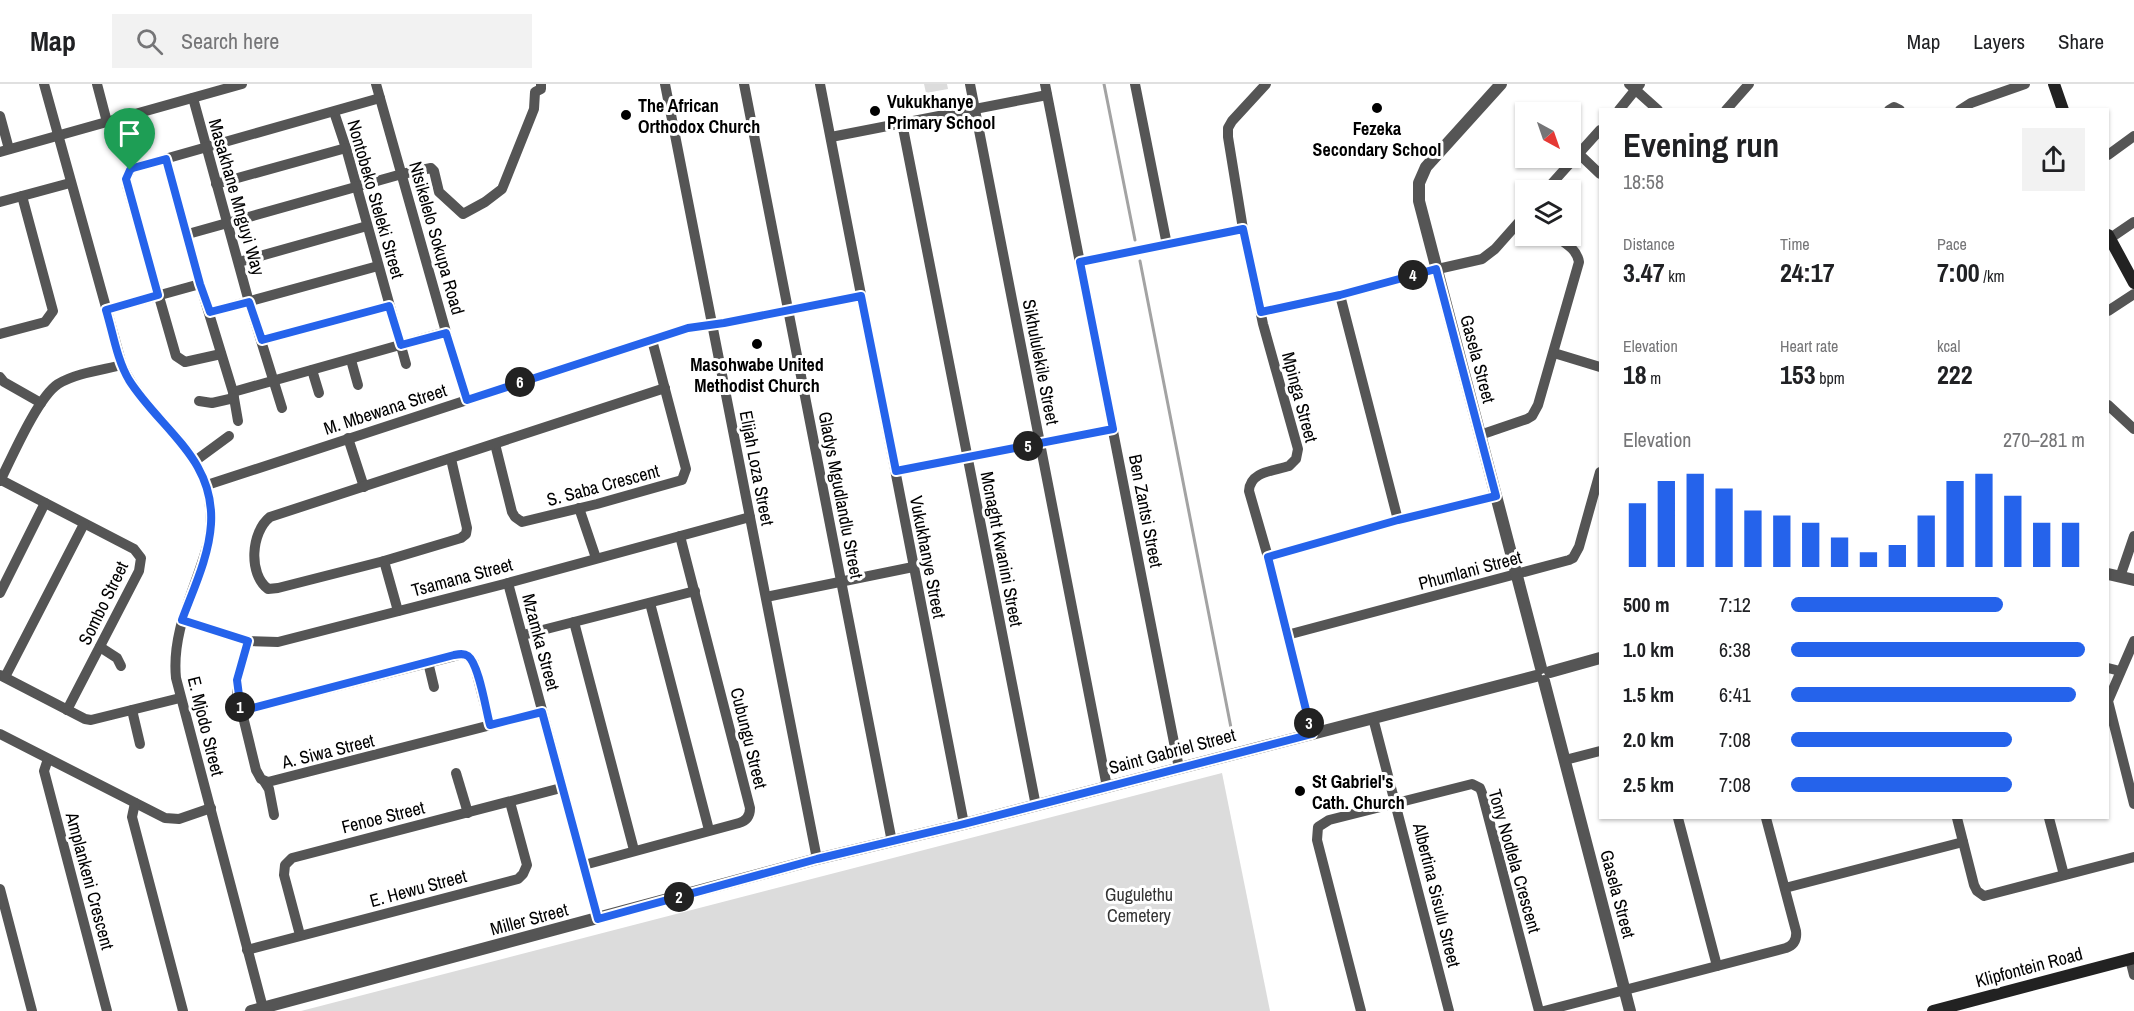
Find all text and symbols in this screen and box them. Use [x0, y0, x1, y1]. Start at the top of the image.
search box [112, 14, 532, 68]
text: Map [30, 22, 76, 60]
icon: search [133, 25, 166, 58]
text: Search here [181, 26, 279, 56]
text: Map [1907, 27, 1940, 56]
text: Layers [1973, 27, 2025, 56]
text: Share [2058, 27, 2104, 56]
place label: Vukukhanye Primary School [887, 89, 995, 135]
place label: The African Orthodox Church [638, 93, 760, 139]
marker: Fezeka Secondary School [1370, 101, 1384, 115]
north arrow [1515, 102, 1581, 168]
map controls [1515, 102, 1581, 246]
marker: Vukukhanye Primary School [868, 104, 882, 118]
pin [104, 108, 155, 170]
marker: The African Orthodox Church [619, 108, 633, 122]
street label: Masakhane Mnguyi Way [203, 116, 271, 279]
place label: Fezeka Secondary School [1313, 116, 1441, 162]
icon: arrive [113, 117, 146, 150]
street label: Nontobeko Steleki Street [341, 117, 411, 281]
text: Evening run [1623, 123, 1779, 167]
button: share [2022, 128, 2085, 191]
street label: Ntsikelelo Sokupa Road [403, 158, 471, 318]
text: 18:58 [1623, 168, 1664, 195]
button: layers [1515, 180, 1581, 246]
text: Distance [1623, 233, 1675, 255]
text: Time [1780, 233, 1810, 255]
text: Pace [1937, 233, 1967, 255]
text: 3.47 [1623, 255, 1665, 290]
text: 24:17 [1780, 255, 1835, 290]
text: 7:00 [1937, 255, 1980, 290]
pin: 4 [1398, 260, 1428, 290]
text: 4 [1409, 264, 1417, 286]
text: km [1665, 265, 1686, 287]
text: /km [1980, 265, 2004, 287]
street label: Sikhululekile Street [1017, 297, 1065, 427]
street label: Gasela Street [1454, 312, 1502, 406]
text: Elevation [1623, 335, 1678, 357]
text: Heart rate [1780, 335, 1838, 357]
text: kcal [1937, 335, 1960, 357]
marker: Masohwabe United Methodist Church [750, 337, 764, 351]
street label: Mpinga Street [1276, 349, 1324, 445]
place label: Masohwabe United Methodist Church [690, 352, 824, 398]
text: 18 [1623, 357, 1647, 392]
text: 153 [1780, 357, 1816, 392]
text: 222 [1937, 357, 1973, 392]
pin: 6 [505, 367, 535, 397]
text: m [1647, 367, 1661, 389]
text: bpm [1816, 367, 1845, 389]
text: 6 [516, 371, 524, 393]
street label: M. Mbewana Street [320, 377, 450, 441]
street label: Elijah Loza Street [734, 408, 780, 528]
street label: Gladys Mgudlandlu Street [813, 409, 869, 581]
text: Elevation [1623, 426, 1691, 453]
text: 270–281 m [2003, 426, 2085, 453]
pin: 5 [1013, 431, 1043, 461]
text: 5 [1024, 435, 1032, 457]
street label: Ben Zantsi Street [1123, 452, 1169, 570]
street label: S. Saba Crescent [544, 458, 662, 512]
street label: Mcnaght Kwanini Street [975, 469, 1029, 629]
street label: Vukukhanye Street [904, 494, 952, 620]
street label: Phumlani Street [1416, 544, 1524, 596]
street label: Tsamana Street [409, 551, 515, 603]
street label: Sombo Street [72, 557, 134, 649]
street label: Mzamka Street [516, 591, 566, 693]
text: 500 m [1623, 591, 1670, 618]
text: 7:12 [1719, 591, 1751, 618]
text: 1.0 km [1623, 636, 1674, 663]
text: 6:38 [1719, 636, 1751, 663]
street label: E. Mjodo Street [182, 674, 230, 778]
text: 1.5 km [1623, 681, 1674, 708]
text: 6:41 [1719, 681, 1751, 708]
street label: Cubungu Street [724, 685, 774, 791]
pin: 1 [225, 692, 255, 722]
text: 1 [236, 696, 244, 718]
pin: 3 [1294, 708, 1324, 738]
text: 3 [1305, 712, 1313, 734]
street label: Saint Gabriel Street [1106, 722, 1238, 780]
text: 2.0 km [1623, 726, 1674, 753]
text: 7:08 [1719, 726, 1751, 753]
street label: A. Siwa Street [278, 727, 377, 775]
place label: St Gabriel's Cath. Church [1312, 769, 1405, 815]
text: 2.5 km [1623, 771, 1674, 798]
text: 7:08 [1719, 771, 1751, 798]
marker: St Gabriel's Cath. Church [1293, 784, 1307, 798]
street label: Tony Nodlela Crescent [1483, 786, 1547, 936]
street label: Fenoe Street [339, 795, 427, 839]
street label: Amplankeni Crescent [59, 809, 120, 952]
street label: Albertina Sisulu Street [1407, 819, 1467, 970]
street label: Gasela Street [1594, 847, 1642, 941]
street label: E. Hewu Street [367, 863, 469, 913]
pin: 2 [664, 882, 694, 912]
park label: Gugulethu Cemetery [1105, 882, 1173, 928]
text: 2 [675, 886, 683, 908]
street label: Miller Street [487, 897, 571, 941]
street label: Klipfontein Road [1973, 941, 2085, 993]

